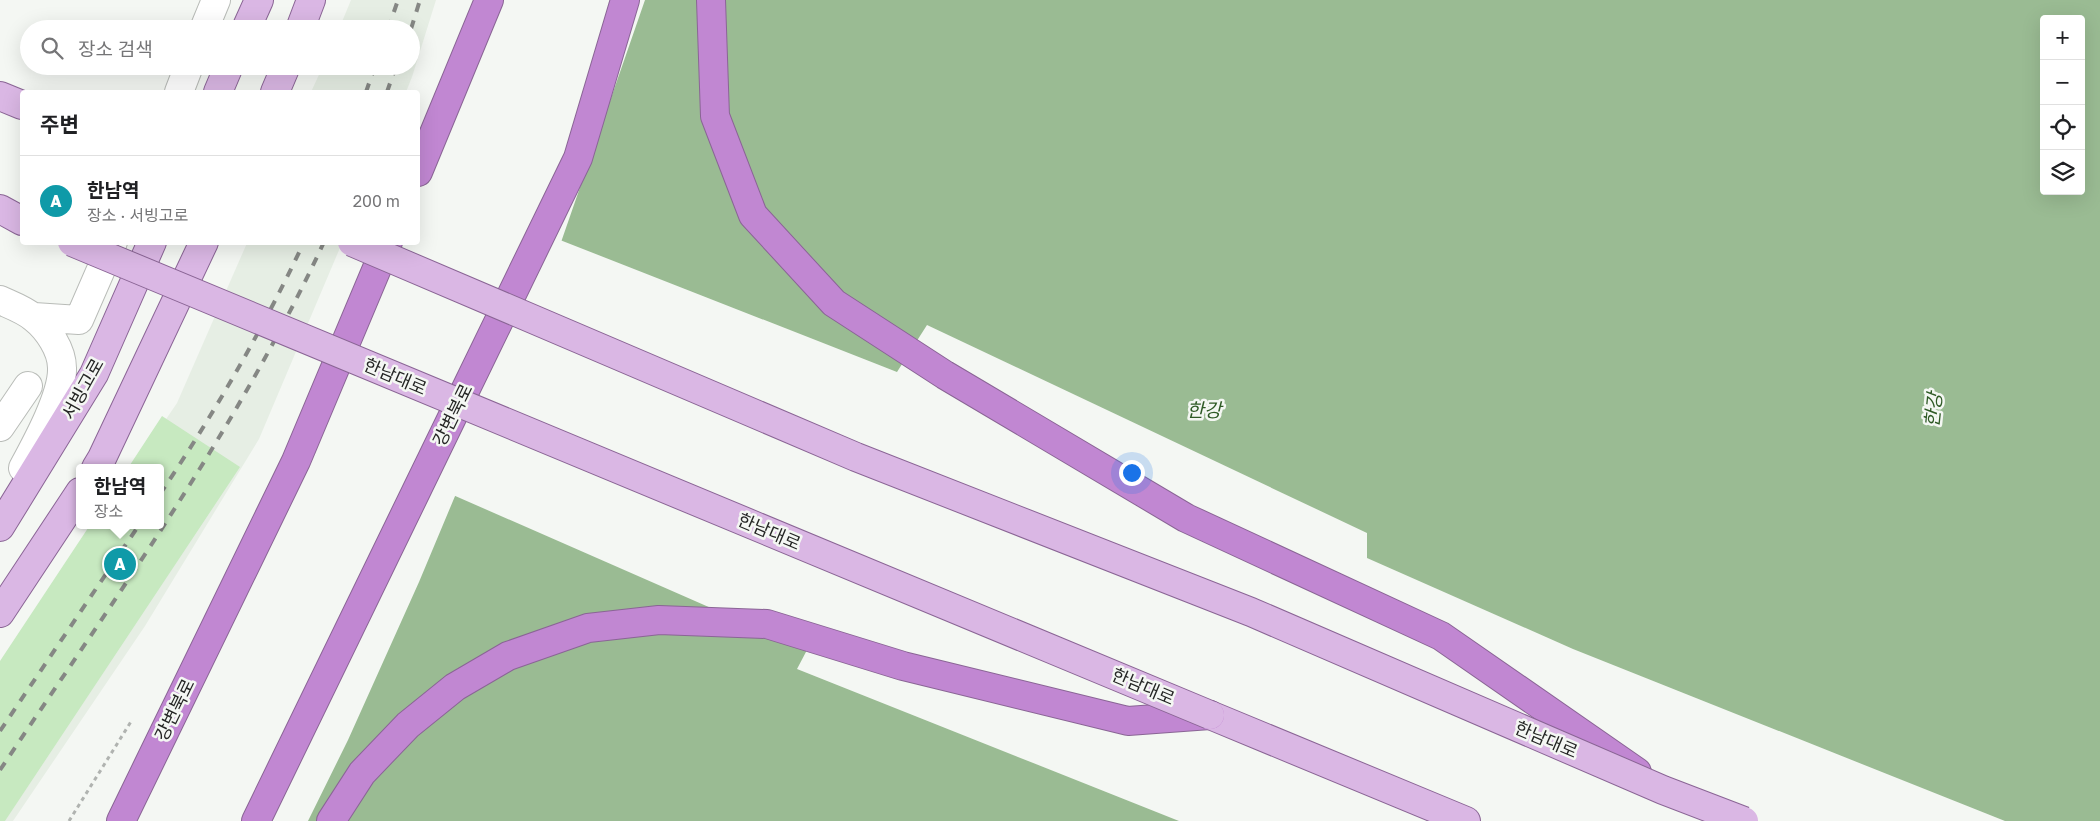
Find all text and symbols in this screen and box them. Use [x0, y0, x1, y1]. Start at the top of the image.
map controls [2040, 15, 2085, 195]
button: + [2040, 15, 2085, 60]
search box [20, 20, 420, 75]
icon: search [38, 34, 66, 62]
text: 장소 검색 [78, 37, 153, 60]
button: − [2040, 60, 2085, 105]
button: locate [2040, 105, 2085, 150]
text: 주변 [40, 111, 79, 137]
button: layers [2040, 150, 2085, 195]
text: 한남역 [87, 178, 139, 201]
text: A [50, 191, 62, 211]
text: 200 m [353, 191, 400, 211]
text: 장소 · 서빙고로 [87, 205, 188, 225]
street label: 한남대로 [361, 353, 430, 399]
street label: 서빙고로 [56, 354, 108, 423]
street label: 강변북로 [428, 380, 477, 449]
water label: 한강 [1919, 389, 1946, 429]
water label: 한강 [1187, 398, 1224, 421]
your location [1119, 460, 1145, 486]
popup [76, 464, 164, 529]
text: 한남역 [94, 474, 146, 497]
text: 장소 [94, 501, 123, 521]
street label: 한남대로 [735, 508, 804, 554]
pin: A [104, 545, 136, 583]
street label: 한남대로 [1109, 663, 1178, 709]
street label: 강변북로 [150, 675, 199, 744]
street label: 한남대로 [1512, 716, 1581, 762]

